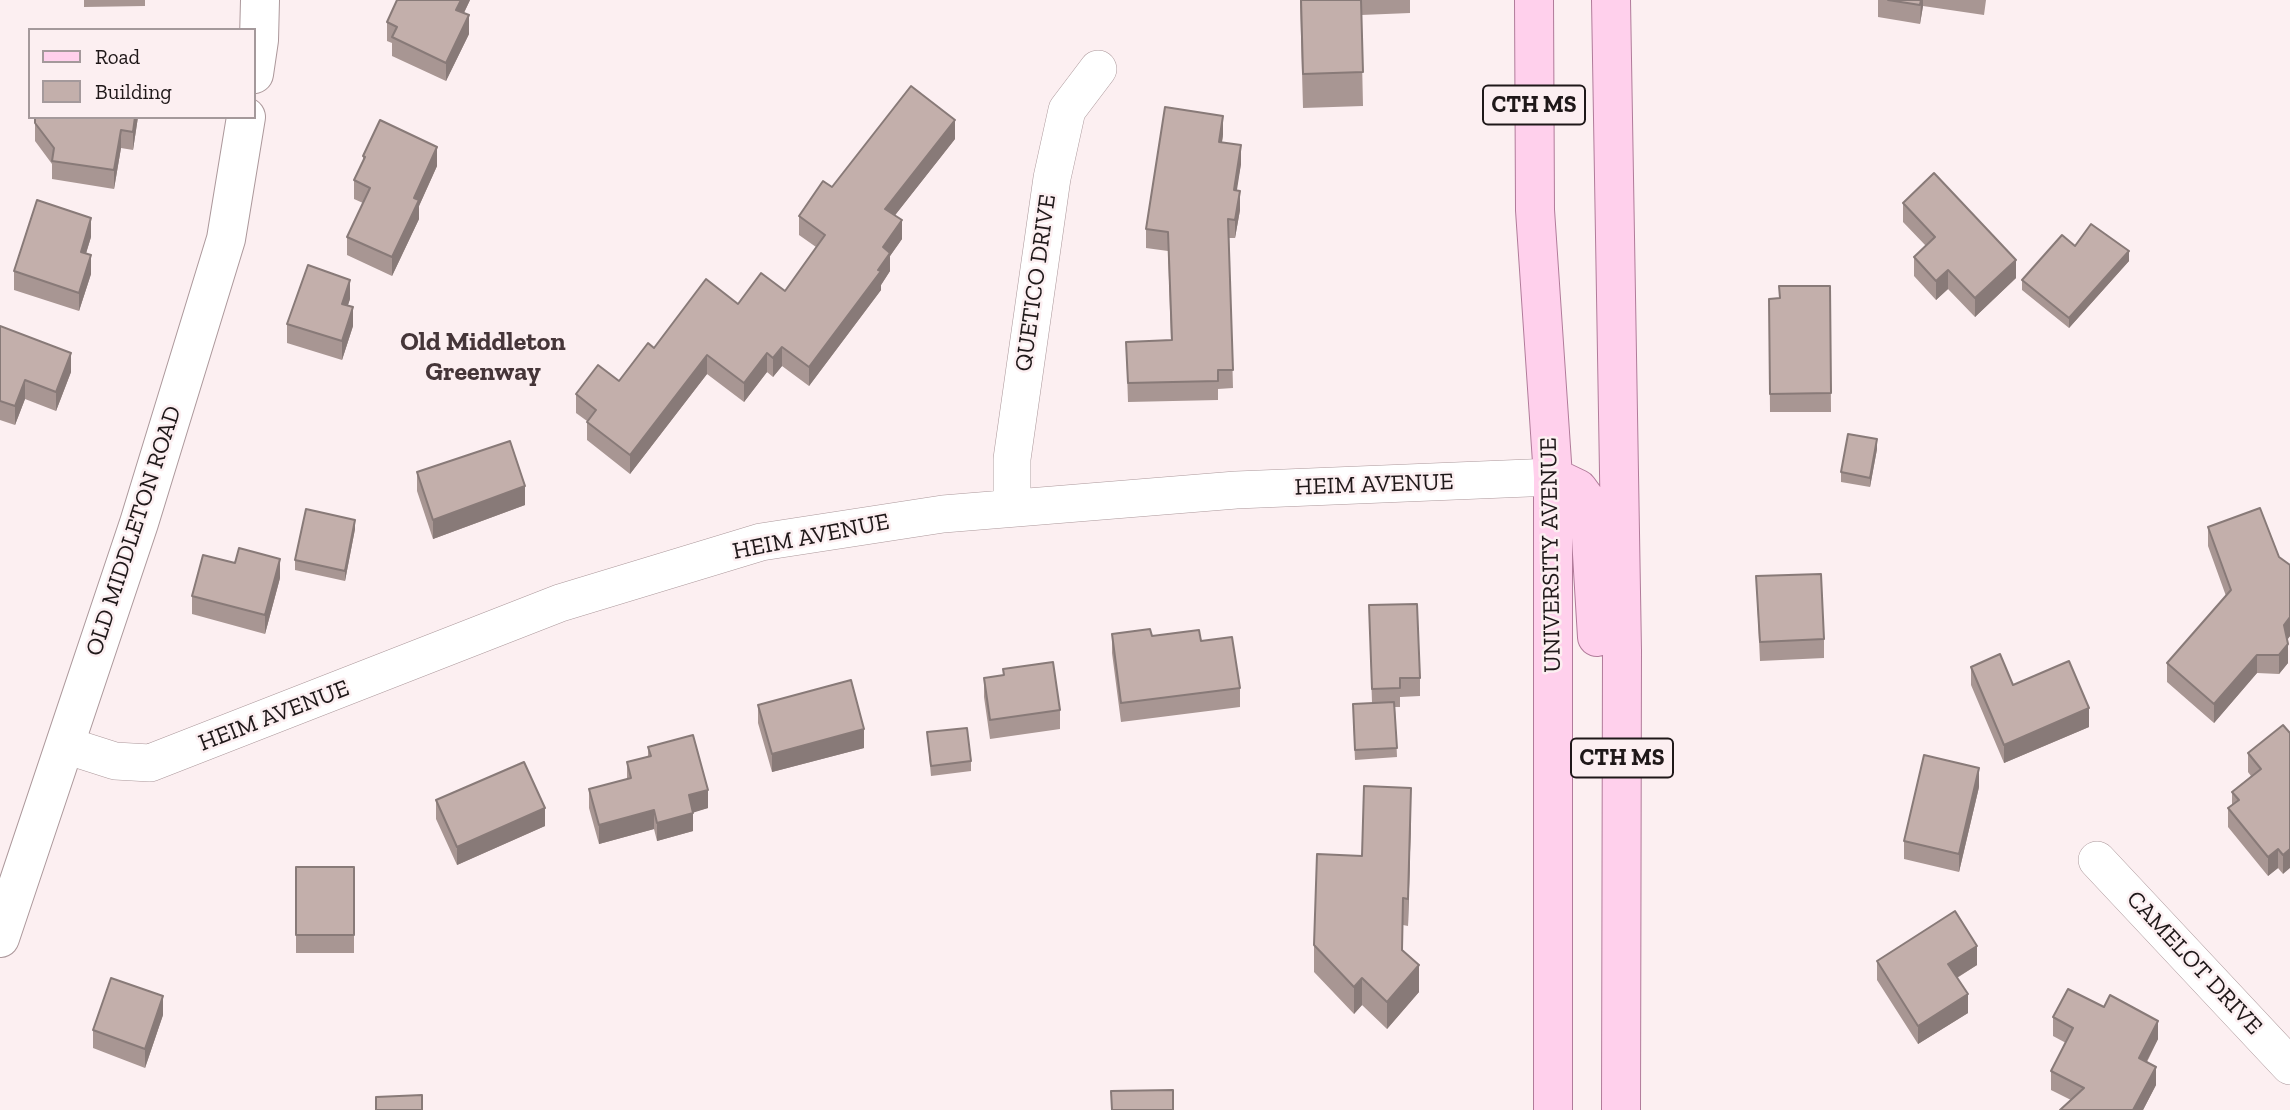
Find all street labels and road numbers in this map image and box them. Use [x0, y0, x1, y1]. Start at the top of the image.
road number: CTH MS [1483, 86, 1585, 124]
street label: QUETICO DRIVE [1009, 193, 1063, 373]
street label: OLD MIDDLETON ROAD [80, 402, 188, 660]
street label: UNIVERSITY AVENUE [1535, 437, 1567, 673]
street label: HEIM AVENUE [1294, 468, 1454, 502]
street label: HEIM AVENUE [730, 508, 892, 566]
street label: HEIM AVENUE [195, 674, 353, 758]
road number: CTH MS [1571, 738, 1673, 778]
street label: CAMELOT DRIVE [2120, 885, 2268, 1041]

